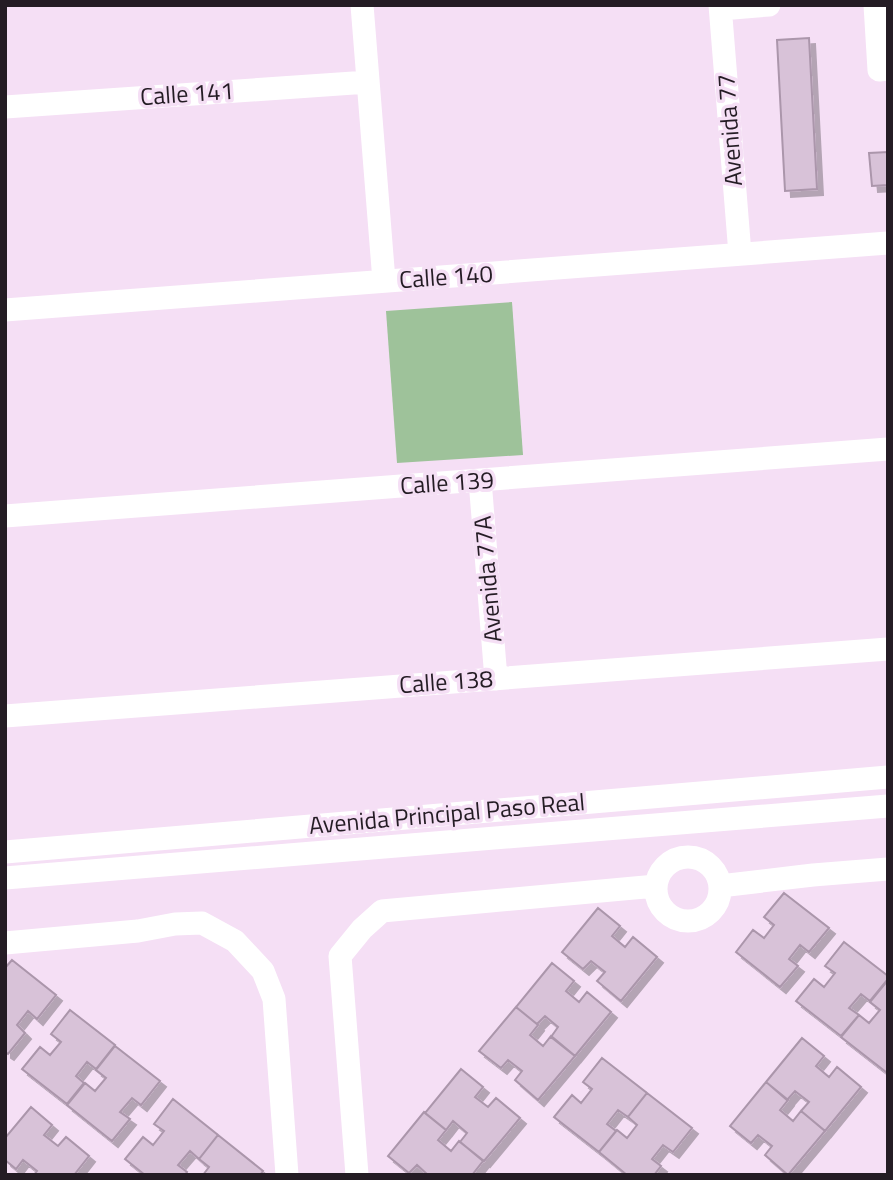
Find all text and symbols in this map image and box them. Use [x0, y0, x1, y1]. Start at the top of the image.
street label: Calle 141 [139, 72, 235, 114]
street label: Avenida 77 [707, 73, 751, 187]
street label: Calle 140 [398, 255, 494, 297]
street label: Calle 139 [399, 461, 495, 503]
street label: Avenida 77A [464, 514, 510, 644]
street label: Calle 138 [398, 660, 494, 702]
street label: Avenida Principal Paso Real [307, 783, 586, 843]

